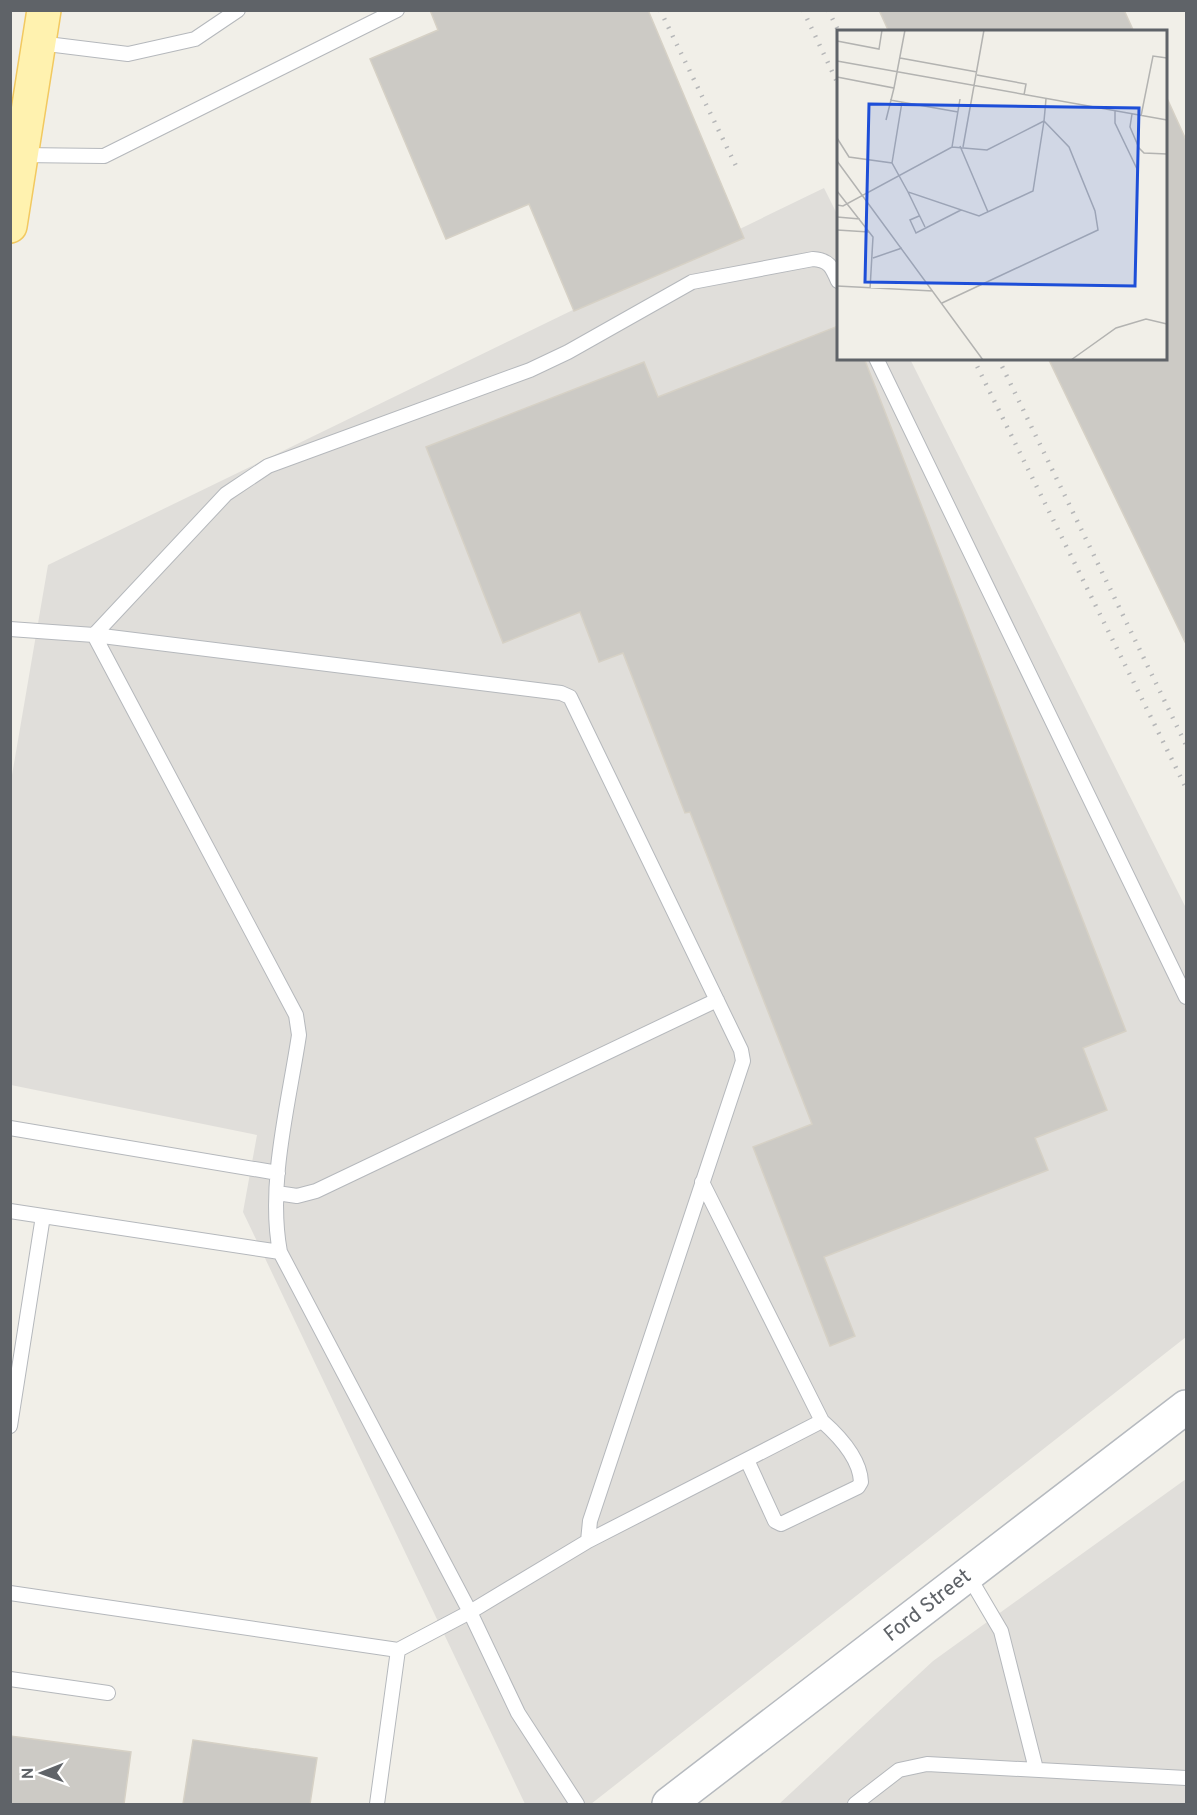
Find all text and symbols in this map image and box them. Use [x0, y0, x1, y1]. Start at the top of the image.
inset map [837, 30, 1167, 360]
street label: Ford Street [879, 1563, 977, 1649]
north arrow [12, 1743, 72, 1803]
text: N [19, 1767, 39, 1779]

